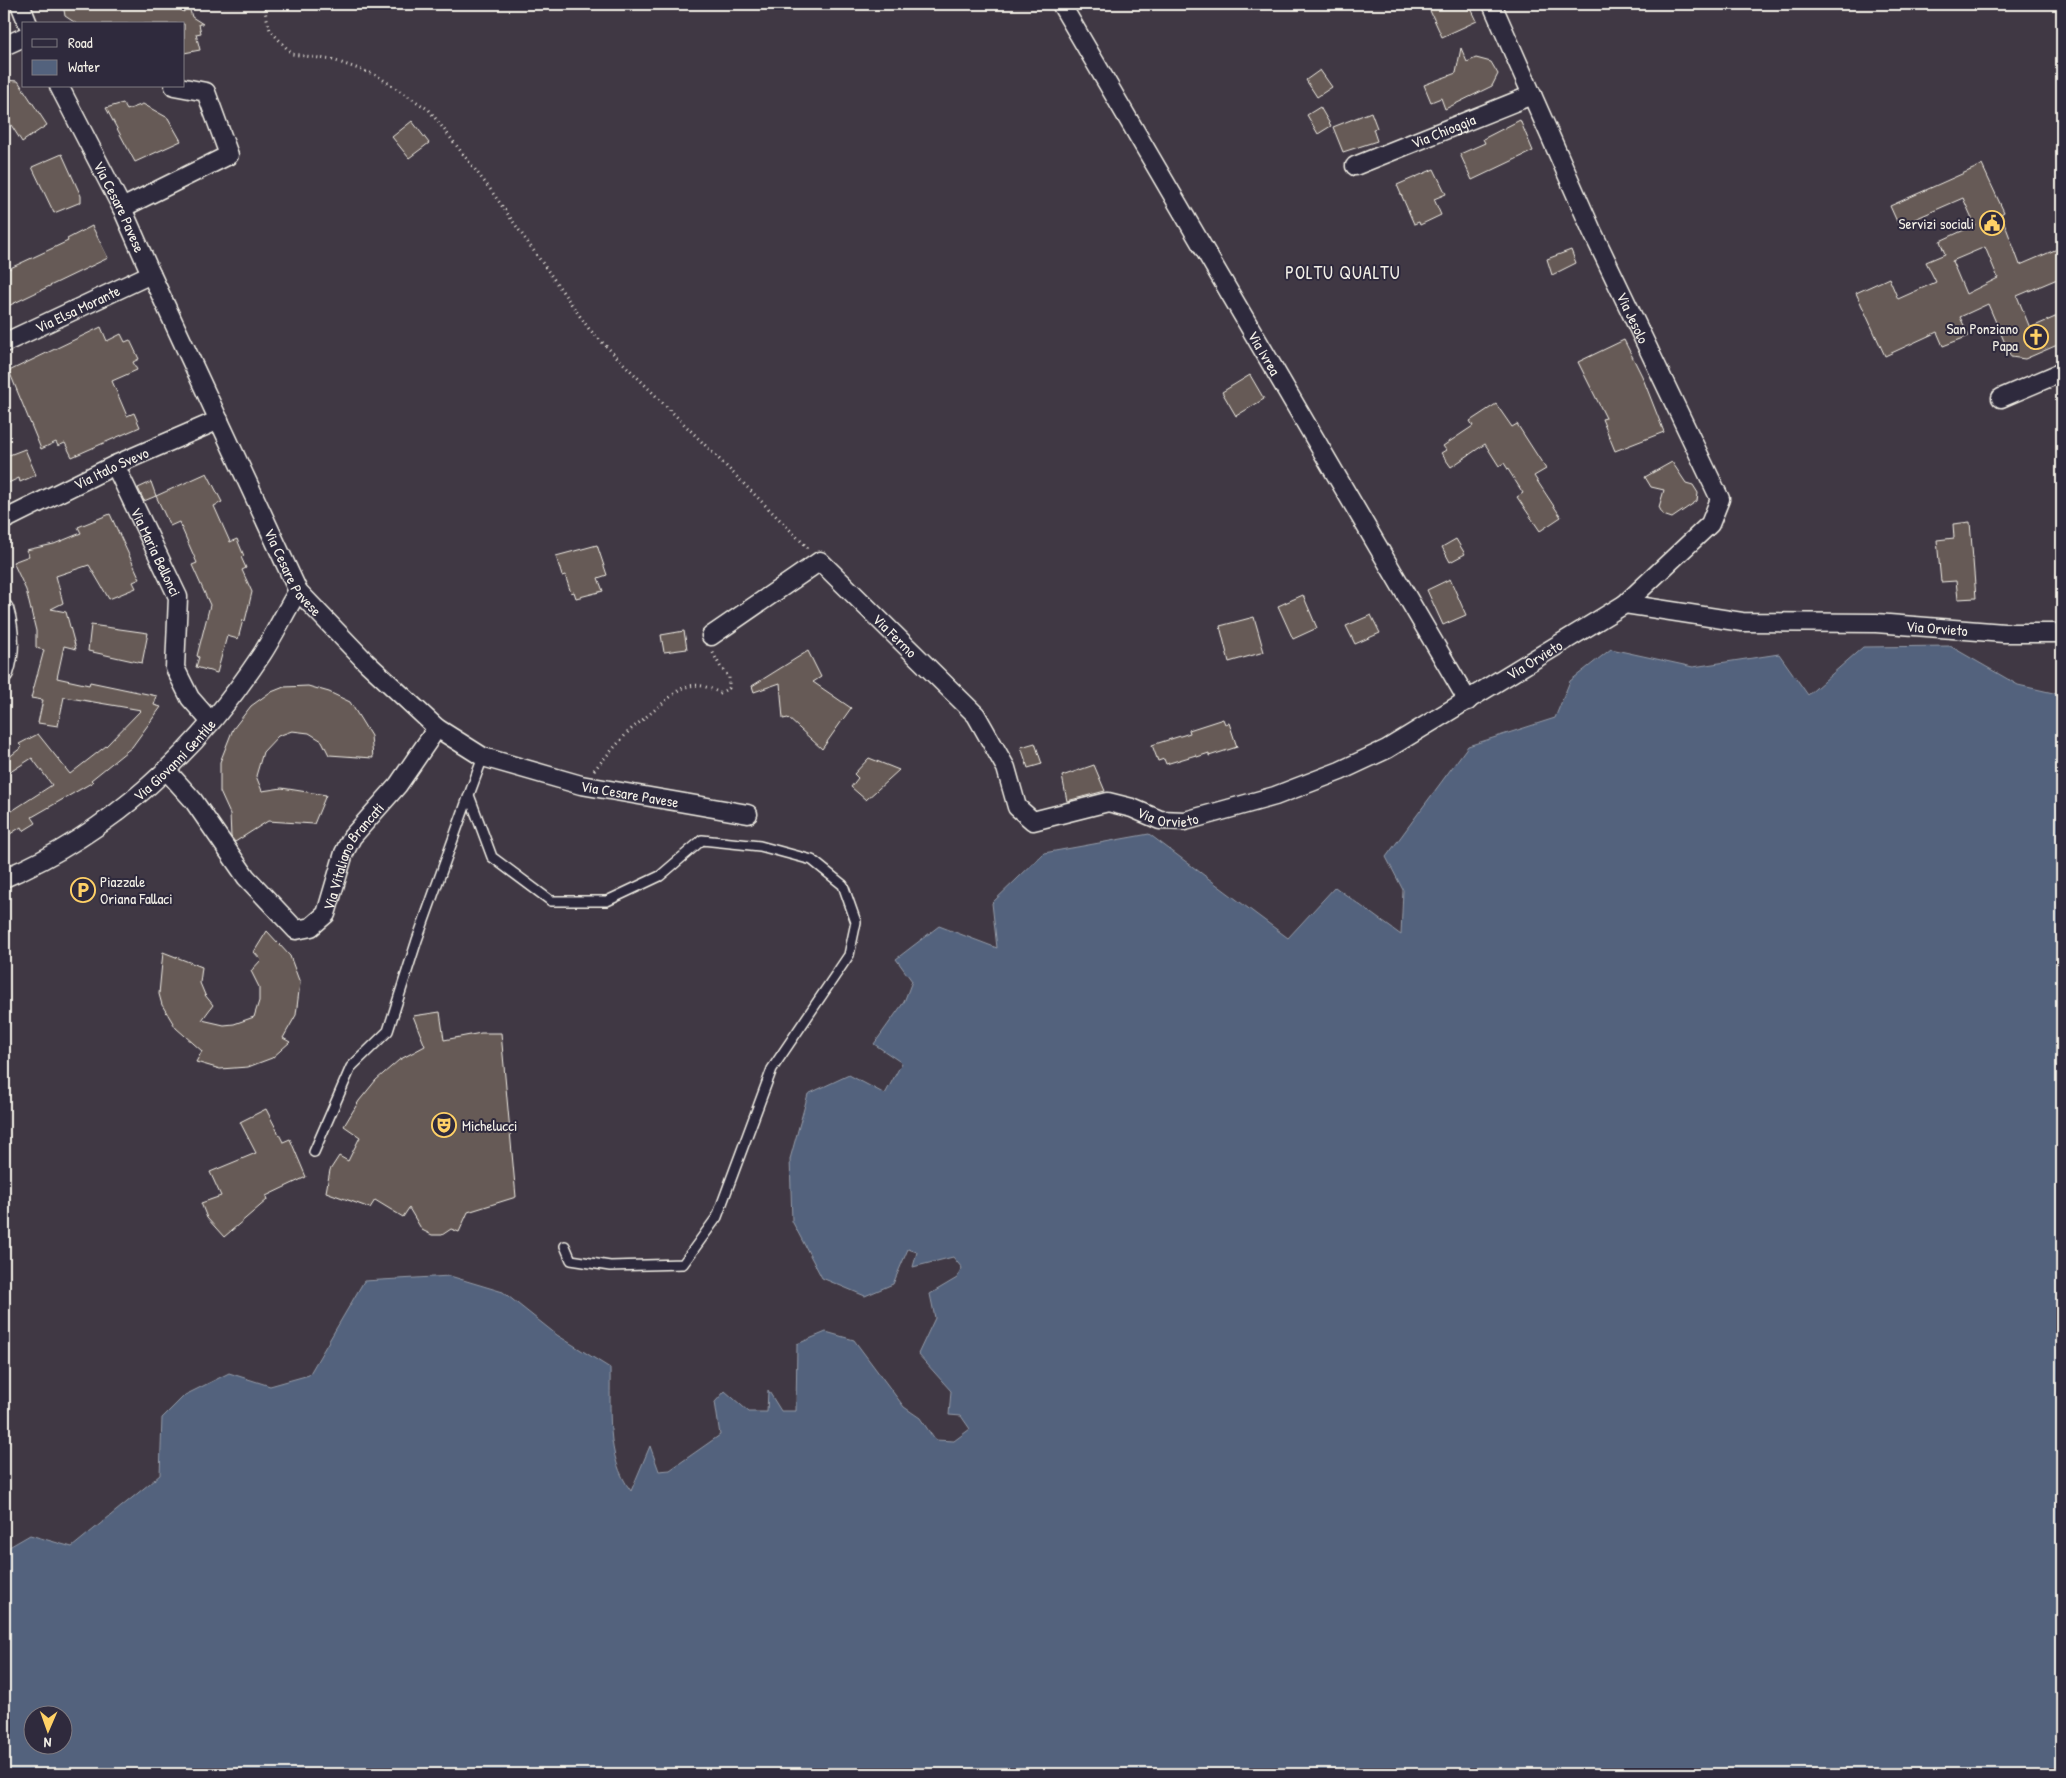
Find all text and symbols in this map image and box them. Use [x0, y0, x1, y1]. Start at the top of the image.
legend [22, 22, 185, 88]
text: Road [68, 32, 93, 53]
text: Water [68, 56, 100, 77]
street label: Via Chioggia [1408, 108, 1479, 153]
street label: Via Cesare Pavese [89, 157, 151, 256]
public building icon: Servizi sociali [1979, 210, 2005, 236]
place label: Servizi sociali [1899, 213, 1974, 234]
district label: POLTU QUALTU [1285, 260, 1401, 285]
street label: Via Elsa Morante [31, 280, 123, 338]
street label: Via Jesolo [1612, 288, 1655, 347]
place label: San Ponziano Papa [1946, 318, 2018, 356]
church icon: San Ponziano Papa [2023, 324, 2049, 350]
street label: Via Ivrea [1243, 327, 1286, 379]
street label: Via Italo Svevo [70, 441, 151, 494]
street label: Via Maria Bellonci [126, 504, 187, 600]
street label: Via Cesare Pavese [260, 525, 327, 620]
street label: Via Fermo [868, 609, 922, 662]
street label: Via Orvieto [1905, 615, 1969, 641]
street label: Via Orvieto [1502, 634, 1566, 684]
street label: Via Giovanni Gentile [129, 714, 220, 805]
street label: Via Cesare Pavese [579, 775, 681, 812]
street label: Via Vitaliano Brancati [317, 798, 388, 913]
street label: Via Orvieto [1134, 801, 1200, 832]
place label: Piazzale Oriana Fallaci [100, 871, 173, 909]
parking icon: Piazzale Oriana Fallaci [70, 877, 96, 903]
theatre icon: Michelucci [431, 1112, 457, 1138]
place label: Michelucci [462, 1115, 517, 1136]
north arrow [22, 1706, 72, 1756]
text: N [43, 1734, 52, 1753]

